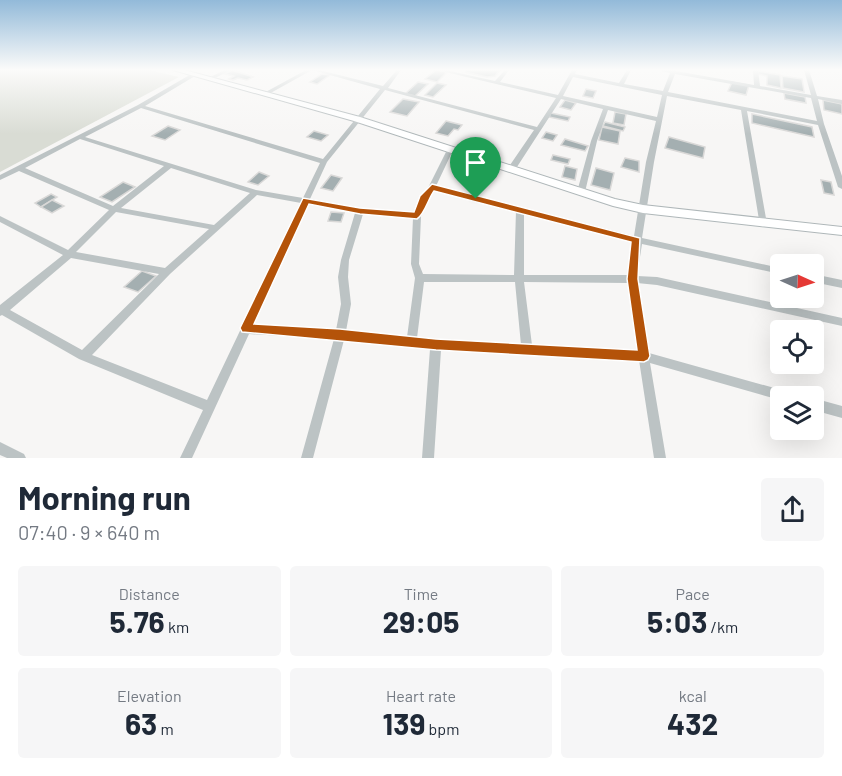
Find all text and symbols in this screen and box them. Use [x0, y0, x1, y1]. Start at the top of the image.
pin [450, 137, 501, 199]
icon: arrive [459, 146, 492, 179]
north arrow [770, 254, 824, 308]
map controls [770, 254, 824, 440]
button: locate [770, 320, 824, 374]
button: layers [770, 386, 824, 440]
text: Morning run [18, 477, 191, 517]
button: share [761, 478, 824, 541]
text: 07:40 · 9 × 640 m [18, 520, 160, 544]
text: Distance [119, 584, 180, 603]
text: Time [404, 584, 438, 603]
text: Pace [675, 584, 710, 603]
text: 5.76 [109, 603, 165, 639]
text: 29:05 [383, 603, 459, 639]
text: 5:03 [647, 603, 707, 639]
text: km [165, 617, 189, 636]
text: /km [707, 617, 738, 636]
text: Elevation [117, 686, 182, 705]
text: Heart rate [386, 686, 456, 705]
text: kcal [679, 686, 707, 705]
text: 63 [125, 705, 157, 741]
text: 139 [383, 705, 425, 741]
text: 432 [667, 705, 718, 741]
text: m [157, 719, 174, 738]
text: bpm [425, 719, 459, 738]

